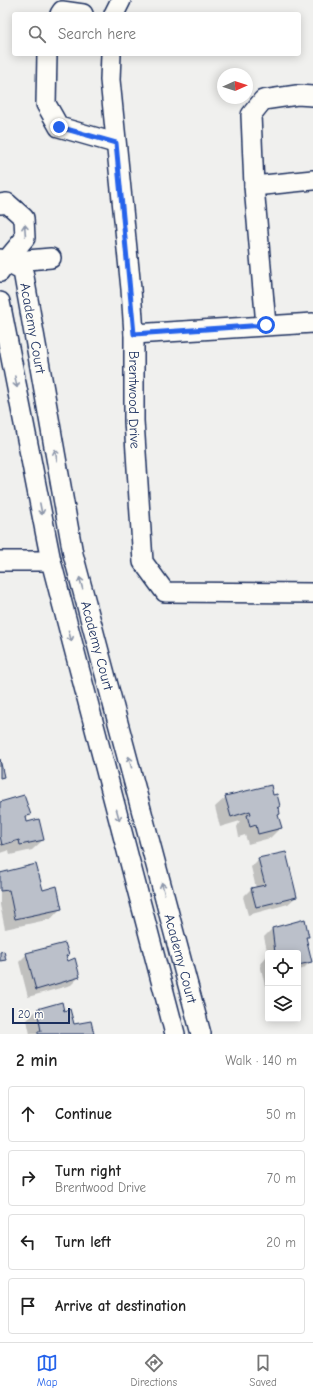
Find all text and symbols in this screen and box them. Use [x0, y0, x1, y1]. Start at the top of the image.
search box [12, 12, 301, 56]
icon: search [26, 23, 48, 45]
text: Search here [58, 25, 136, 43]
north arrow [217, 68, 253, 104]
route end [50, 118, 68, 136]
one-way arrow [21, 224, 28, 237]
street label: Academy Court [17, 281, 50, 376]
route start [257, 316, 275, 334]
street label: Brentwood Drive [125, 351, 144, 449]
one-way arrow [12, 375, 20, 388]
one-way arrow [51, 449, 59, 462]
one-way arrow [37, 502, 45, 515]
one-way arrow [77, 577, 84, 590]
street label: Academy Court [77, 599, 118, 693]
one-way arrow [67, 629, 75, 642]
one-way arrow [125, 756, 133, 769]
one-way arrow [114, 809, 122, 822]
one-way arrow [159, 882, 166, 895]
street label: Academy Court [161, 912, 201, 1006]
map controls [265, 950, 301, 1022]
button: locate [265, 950, 301, 986]
button: layers [265, 986, 301, 1022]
scale bar [12, 1006, 70, 1025]
text: 20 m [18, 1008, 43, 1021]
text: 2 min [16, 1051, 57, 1070]
text: Walk · 140 m [225, 1053, 297, 1068]
icon: ahead [17, 1103, 39, 1125]
text: Continue [55, 1105, 112, 1123]
text: 50 m [266, 1107, 296, 1122]
text: Turn right [55, 1162, 121, 1180]
icon: right [17, 1167, 39, 1189]
text: 70 m [267, 1171, 296, 1186]
text: Brentwood Drive [55, 1180, 146, 1195]
icon: left [17, 1231, 39, 1253]
text: Turn left [55, 1233, 111, 1251]
text: 20 m [266, 1235, 296, 1250]
icon: arrive [17, 1295, 39, 1317]
text: Arrive at destination [55, 1297, 186, 1315]
tab: Map [36, 1352, 58, 1389]
tab: Directions [130, 1352, 177, 1389]
tab: Saved [249, 1352, 277, 1389]

